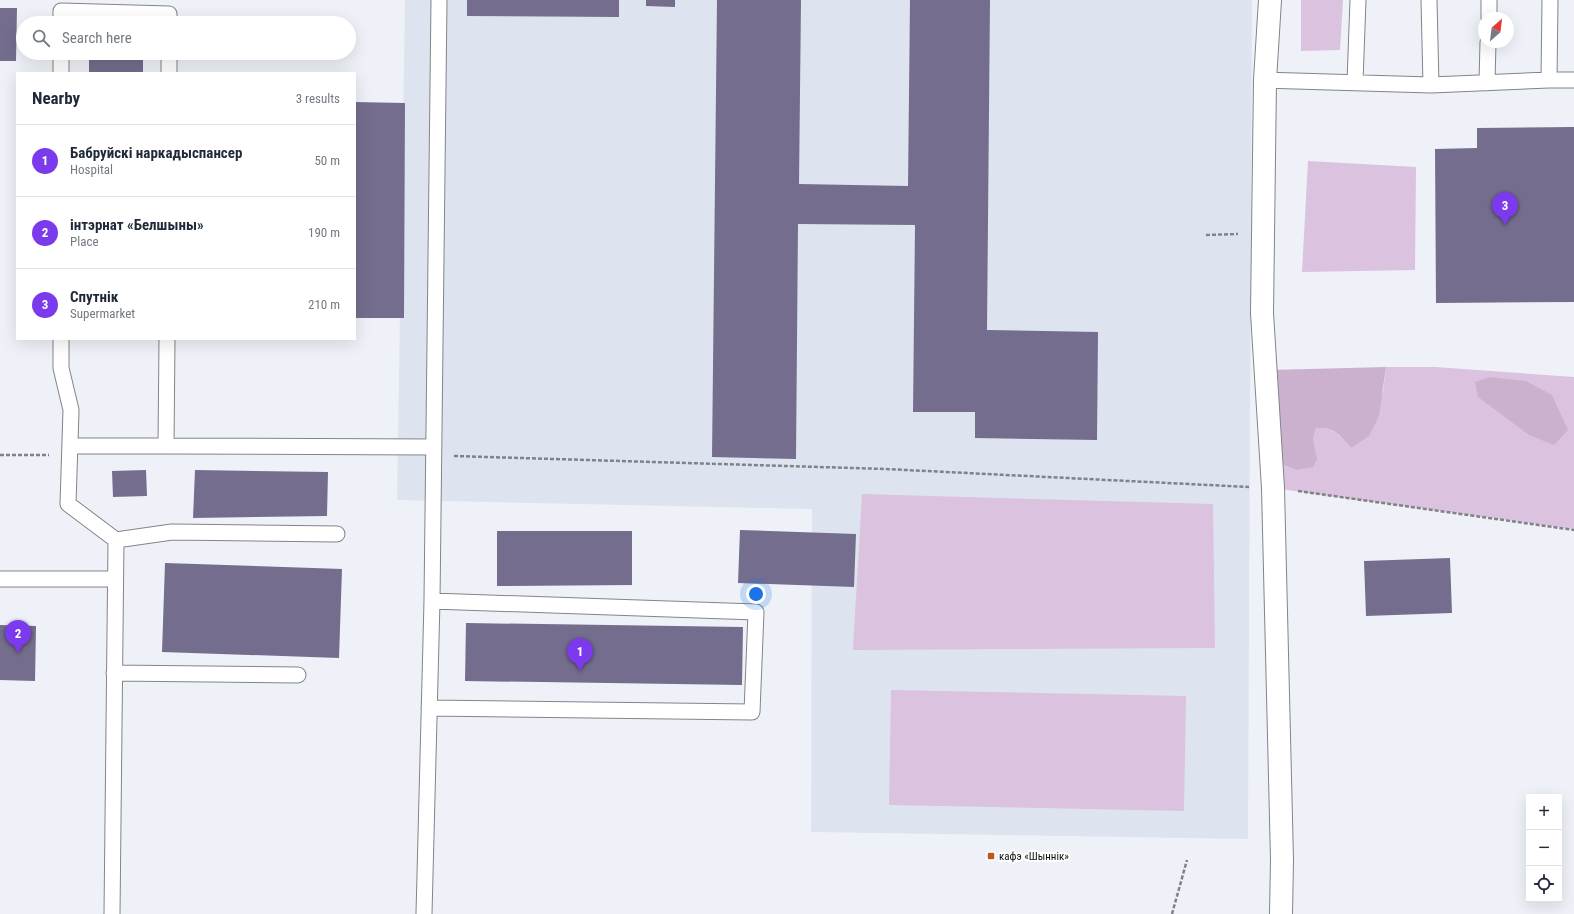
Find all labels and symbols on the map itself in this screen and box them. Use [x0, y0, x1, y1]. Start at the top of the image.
north arrow [1478, 12, 1514, 48]
pin: 3 [1492, 192, 1518, 225]
your location [746, 584, 766, 604]
pin: 2 [5, 620, 31, 653]
pin: 1 [567, 638, 593, 671]
place label: кафэ «Шыннік» [999, 850, 1069, 863]
marker: кафэ «Шыннік» [986, 851, 996, 861]

